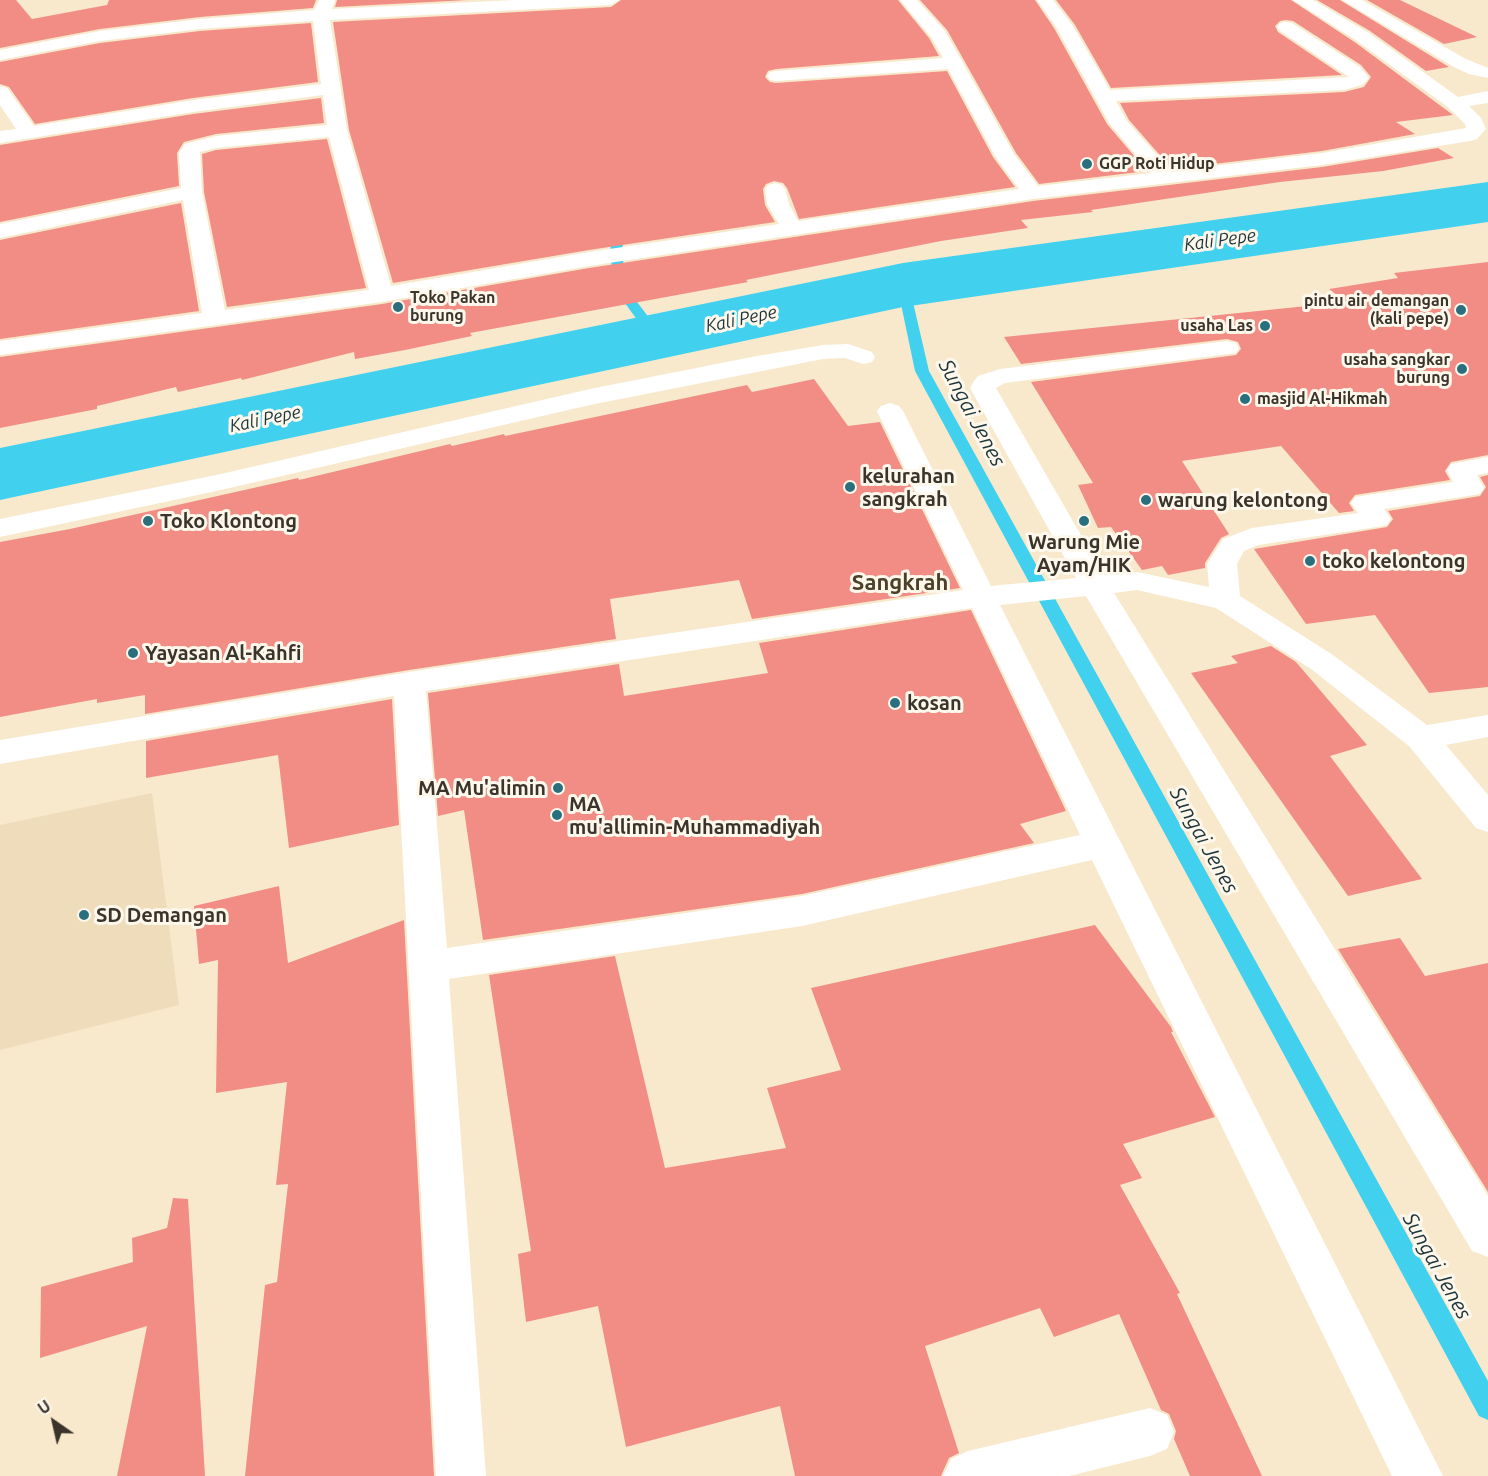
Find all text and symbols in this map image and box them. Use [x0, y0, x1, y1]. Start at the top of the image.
place label: GGP Roti Hidup [1099, 154, 1215, 174]
marker: GGP Roti Hidup [1080, 157, 1094, 171]
water label: Kali Pepe [1183, 224, 1257, 256]
place label: Toko Pakan burung [410, 288, 495, 326]
place label: pintu air demangan (kali pepe) [1304, 291, 1449, 329]
marker: Toko Pakan burung [391, 300, 405, 314]
water label: Kali Pepe [703, 301, 779, 337]
marker: pintu air demangan (kali pepe) [1454, 303, 1468, 317]
place label: usaha Las [1180, 316, 1253, 336]
marker: usaha Las [1258, 319, 1272, 333]
place label: usaha sangkar burung [1343, 350, 1450, 388]
water label: Sungai Jenes [933, 355, 1011, 471]
marker: usaha sangkar burung [1455, 362, 1469, 376]
place label: masjid Al-Hikmah [1257, 389, 1387, 409]
marker: masjid Al-Hikmah [1238, 392, 1252, 406]
water label: Kali Pepe [227, 401, 303, 437]
place label: kelurahan sangkrah [862, 464, 955, 511]
marker: kelurahan sangkrah [843, 480, 857, 494]
place label: warung kelontong [1158, 488, 1328, 512]
marker: warung kelontong [1139, 493, 1153, 507]
place label: Toko Klontong [160, 509, 297, 533]
marker: Toko Klontong [141, 514, 155, 528]
marker: Warung Mie Ayam/HIK [1077, 514, 1091, 528]
place label: Warung Mie Ayam/HIK [1028, 530, 1140, 577]
place label: toko kelontong [1322, 549, 1465, 573]
marker: toko kelontong [1303, 554, 1317, 568]
district label: Sangkrah [852, 570, 948, 596]
place label: Yayasan Al-Kahfi [145, 641, 301, 665]
marker: Yayasan Al-Kahfi [126, 646, 140, 660]
place label: kosan [907, 691, 962, 715]
marker: kosan [888, 696, 902, 710]
place label: MA Mu'alimin [418, 776, 546, 800]
marker: MA Mu'alimin [551, 781, 565, 795]
water label: Sungai Jenes [1164, 782, 1244, 898]
place label: MA mu'allimin-Muhammadiyah [569, 792, 820, 839]
marker: MA mu'allimin-Muhammadiyah [550, 808, 564, 822]
place label: SD Demangan [96, 903, 227, 927]
marker: SD Demangan [77, 908, 91, 922]
water label: Sungai Jenes [1397, 1208, 1477, 1324]
north arrow [24, 1392, 84, 1452]
text: U [34, 1396, 54, 1418]

